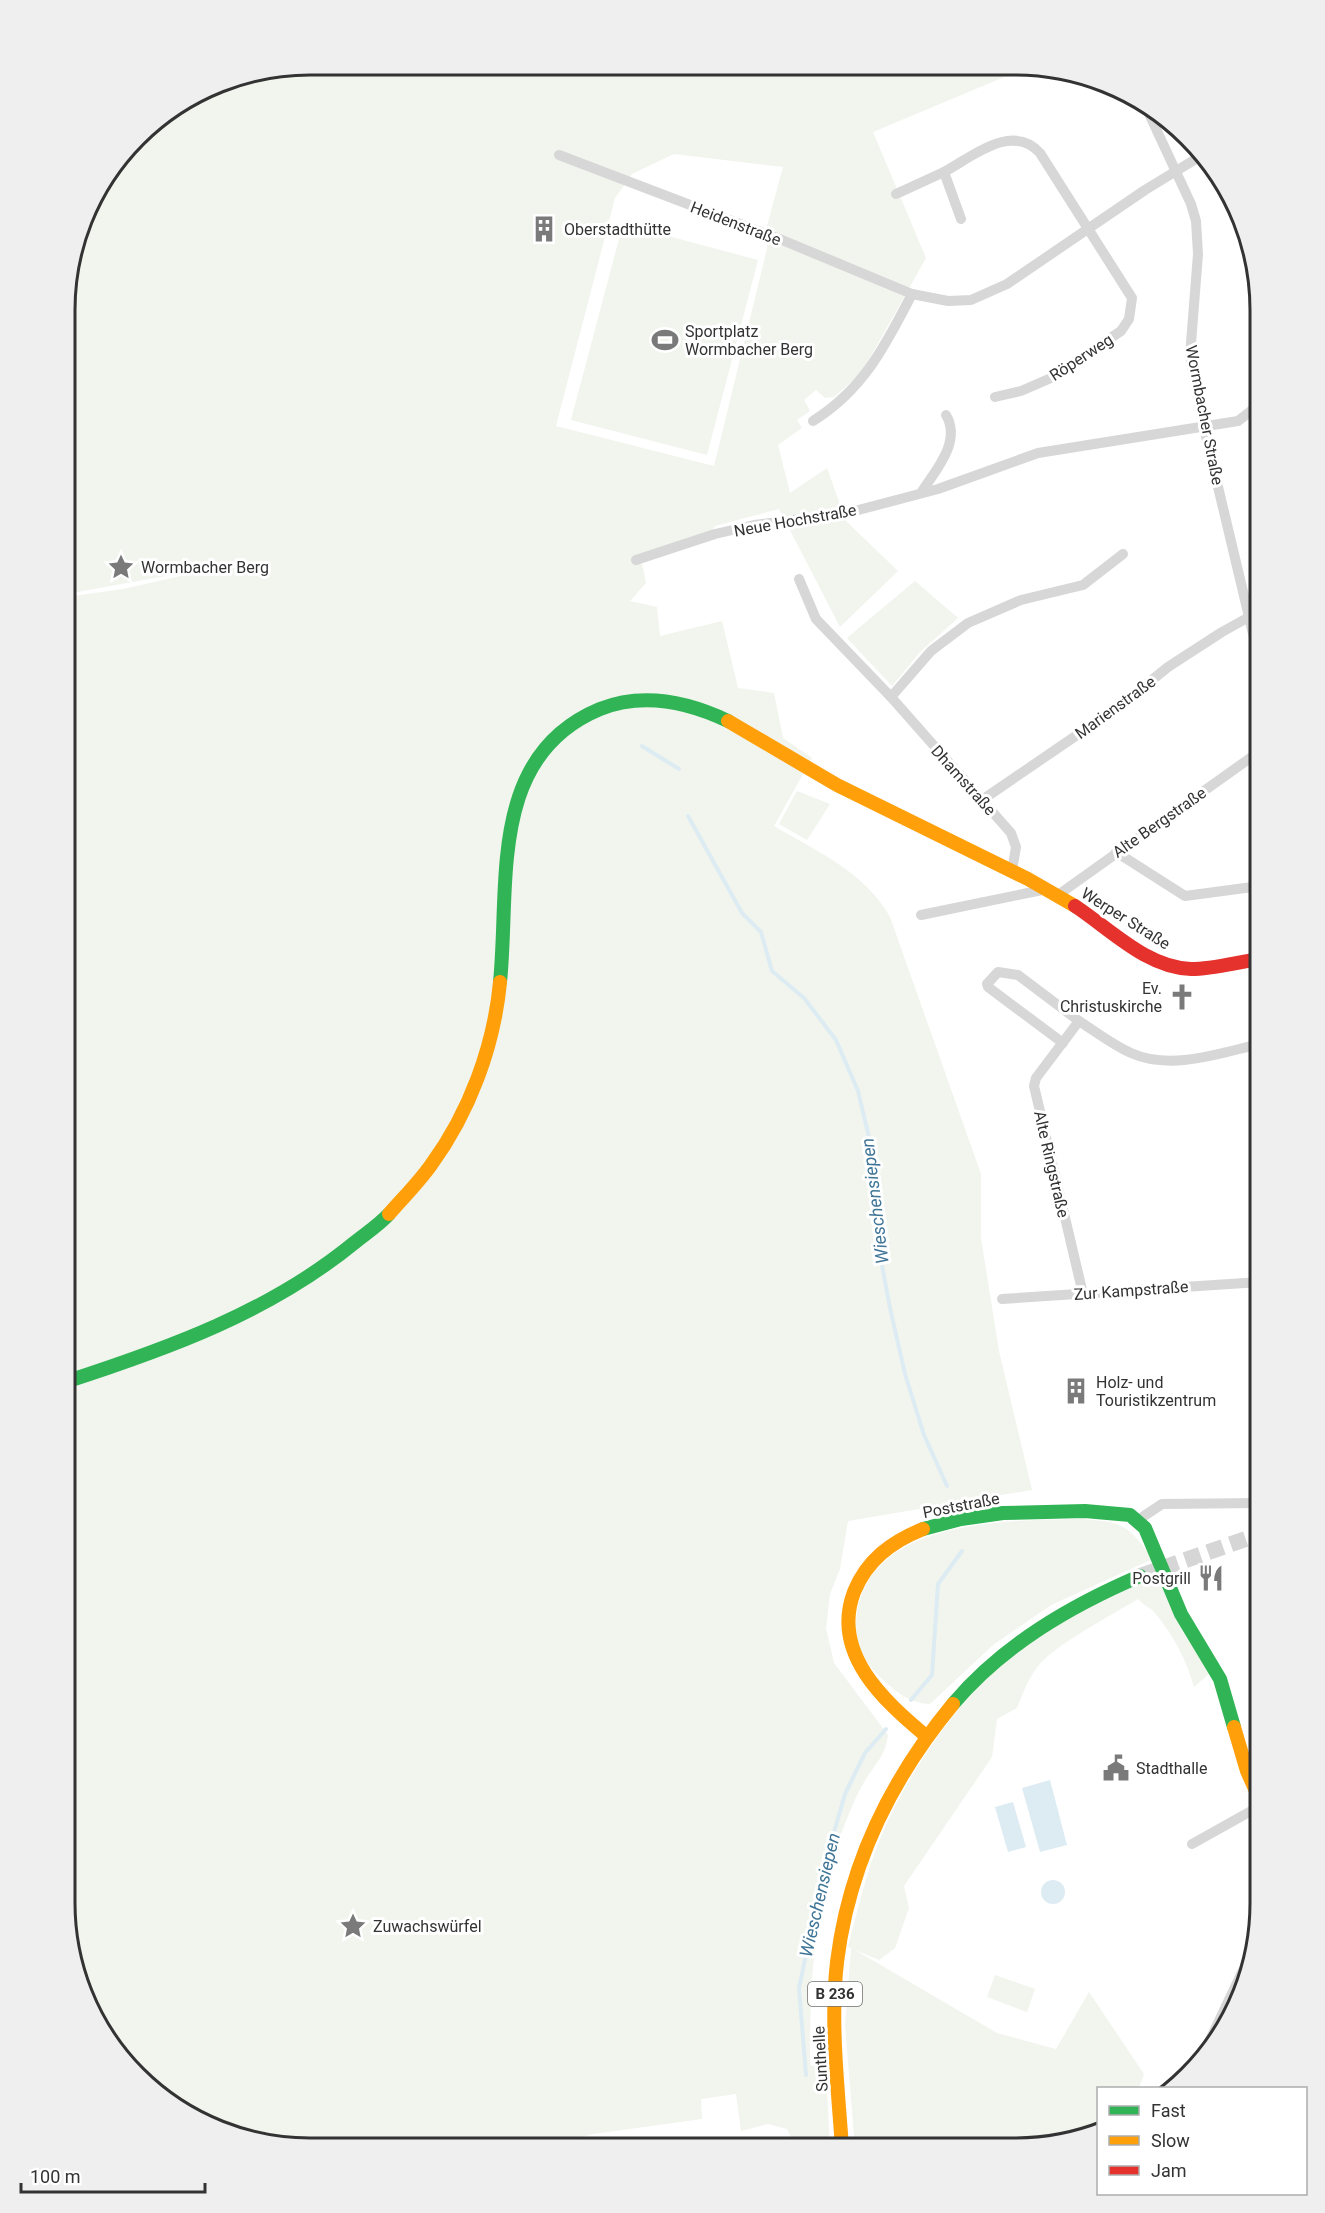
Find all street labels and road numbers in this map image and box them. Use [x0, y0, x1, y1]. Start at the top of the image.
street label: Heidenstraße [688, 197, 784, 249]
street label: Röperweg [1046, 330, 1116, 385]
street label: Wormbacher Straße [1182, 344, 1227, 487]
street label: Neue Hochstraße [732, 500, 858, 541]
street label: Marienstraße [1071, 672, 1159, 743]
street label: Dhamstraße [927, 742, 1000, 819]
street label: Alte Bergstraße [1109, 783, 1210, 862]
street label: Werper Straße [1078, 884, 1174, 953]
street label: Alte Ringstraße [1030, 1109, 1073, 1219]
street label: Zur Kampstraße [1073, 1277, 1189, 1304]
street label: Poststraße [921, 1489, 1001, 1522]
road number: B 236 [808, 1982, 862, 2006]
street label: Sunthelle [809, 2026, 832, 2092]

